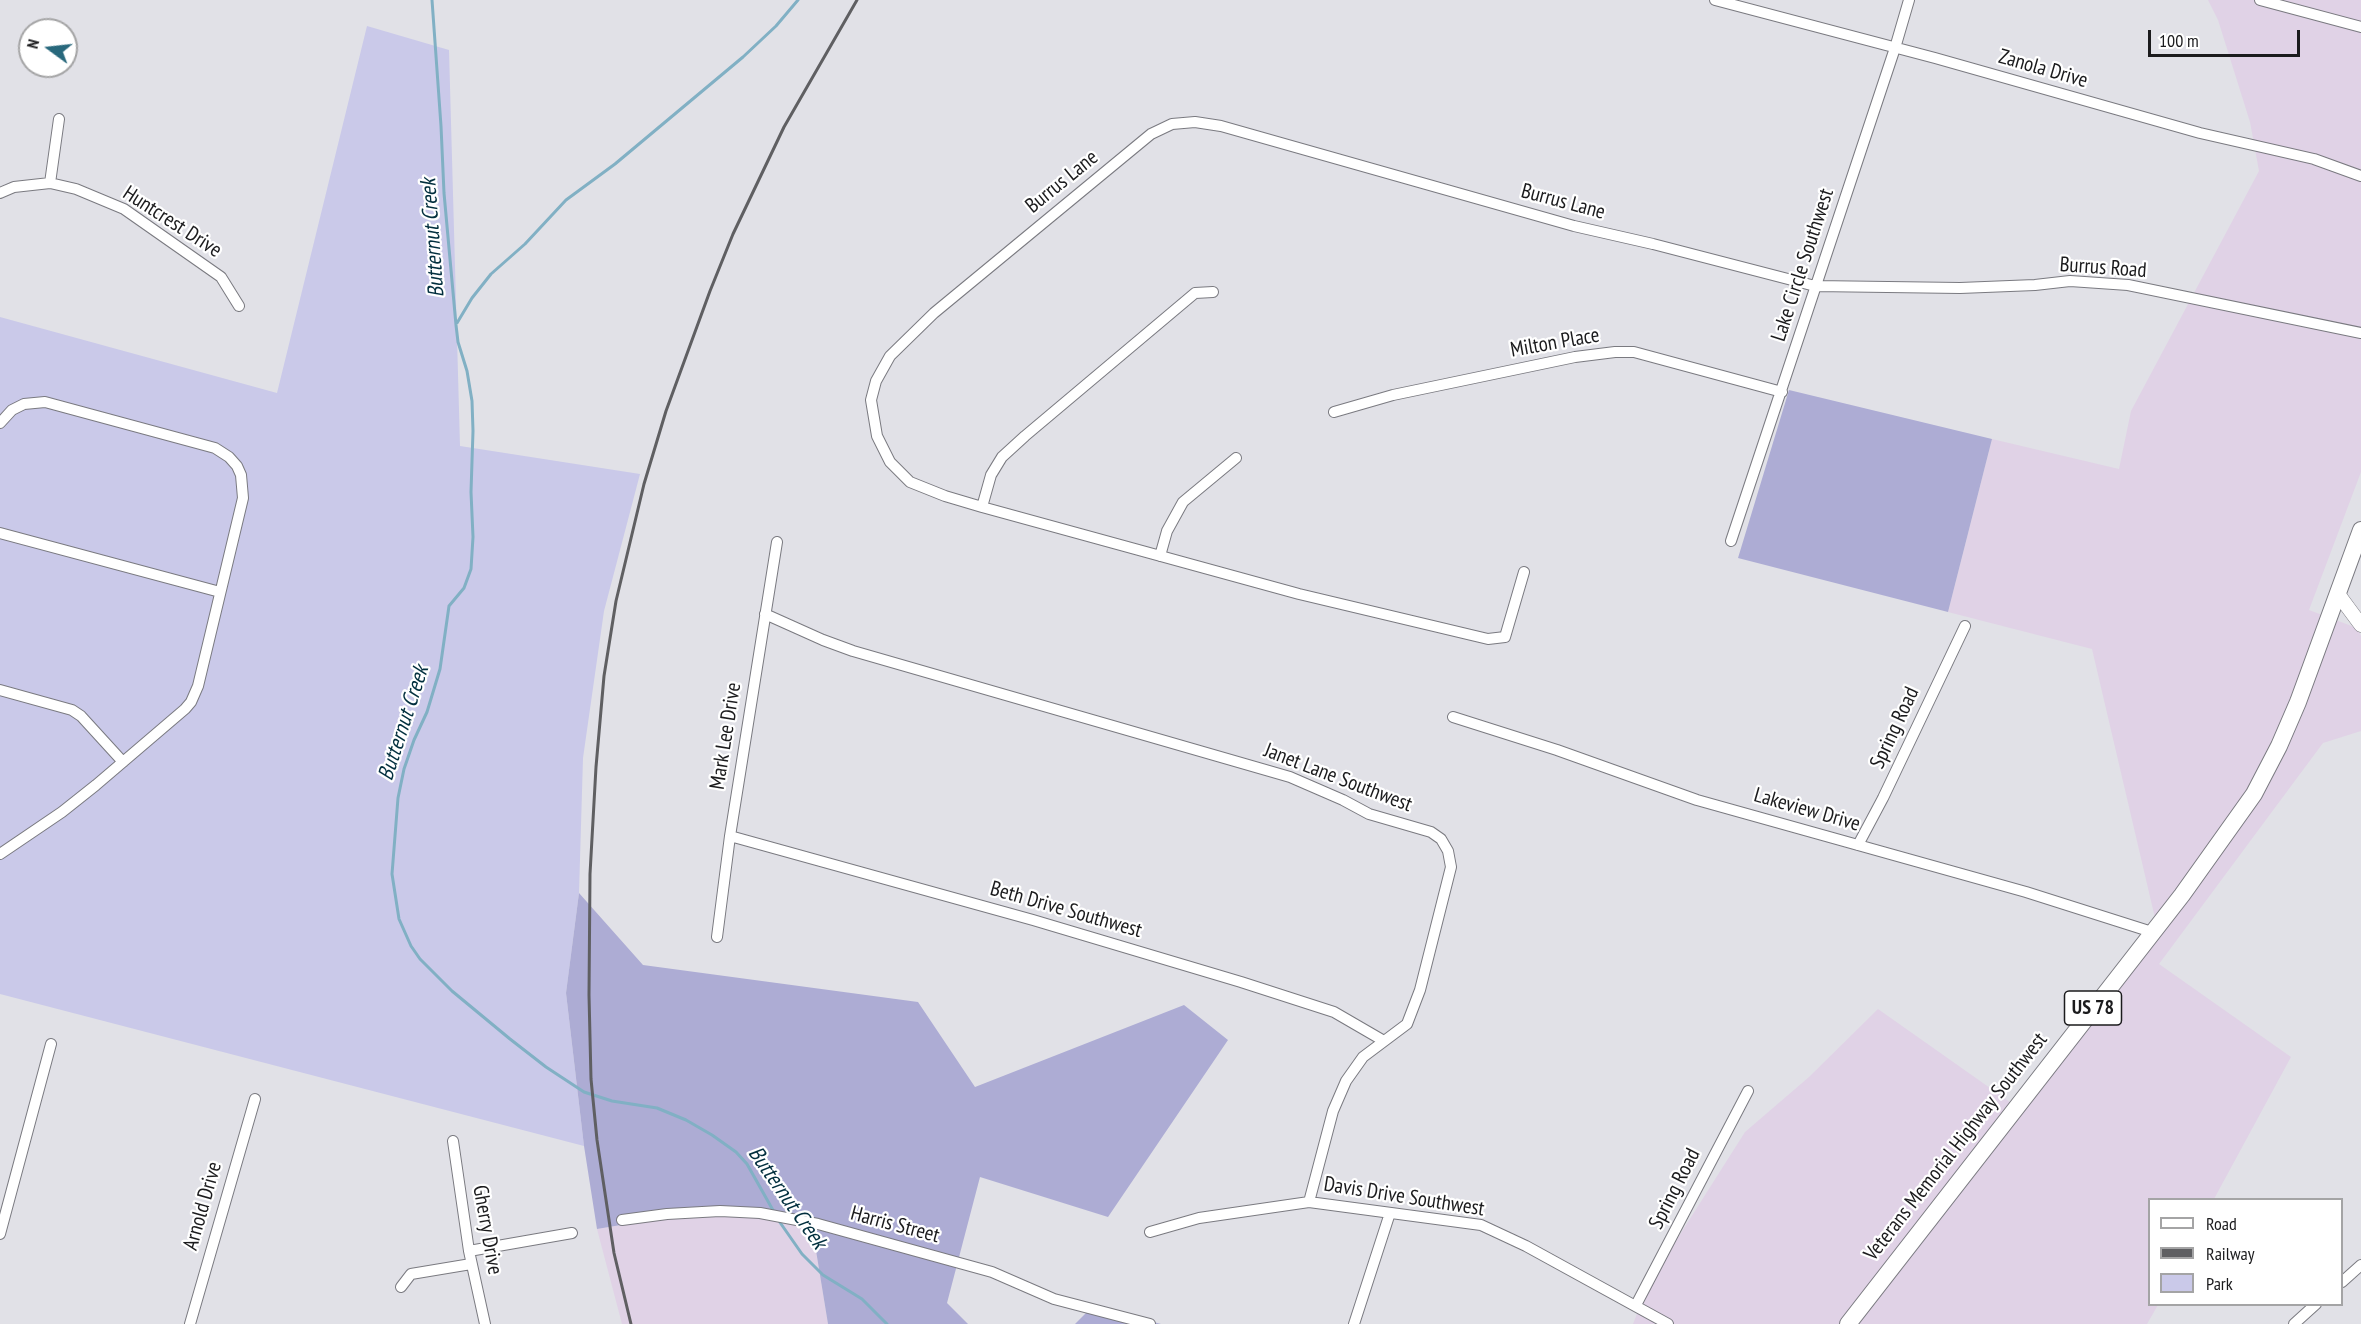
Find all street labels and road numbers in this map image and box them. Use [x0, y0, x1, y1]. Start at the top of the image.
street label: Zanola Drive [1996, 44, 2090, 94]
street label: Burrus Lane [1021, 145, 1103, 219]
street label: Burrus Lane [1518, 179, 1608, 225]
street label: Huntcrest Drive [118, 181, 226, 263]
street label: Lake Circle Southwest [1766, 185, 1840, 345]
street label: Burrus Road [2059, 252, 2147, 284]
street label: Milton Place [1509, 323, 1601, 363]
street label: Mark Lee Drive [705, 681, 747, 791]
street label: Spring Road [1865, 683, 1925, 773]
street label: Janet Lane Southwest [1260, 738, 1416, 818]
street label: Lakeview Drive [1751, 783, 1863, 837]
street label: Beth Drive Southwest [987, 876, 1145, 944]
road number: US 78 [2064, 991, 2122, 1025]
street label: Veterans Memorial Highway Southwest [1859, 1028, 2053, 1266]
street label: Spring Road [1644, 1145, 1706, 1233]
street label: Arnold Drive [178, 1159, 228, 1253]
street label: Davis Drive Southwest [1322, 1172, 1486, 1222]
street label: Gherry Drive [467, 1183, 507, 1277]
street label: Harris Street [848, 1201, 942, 1249]

